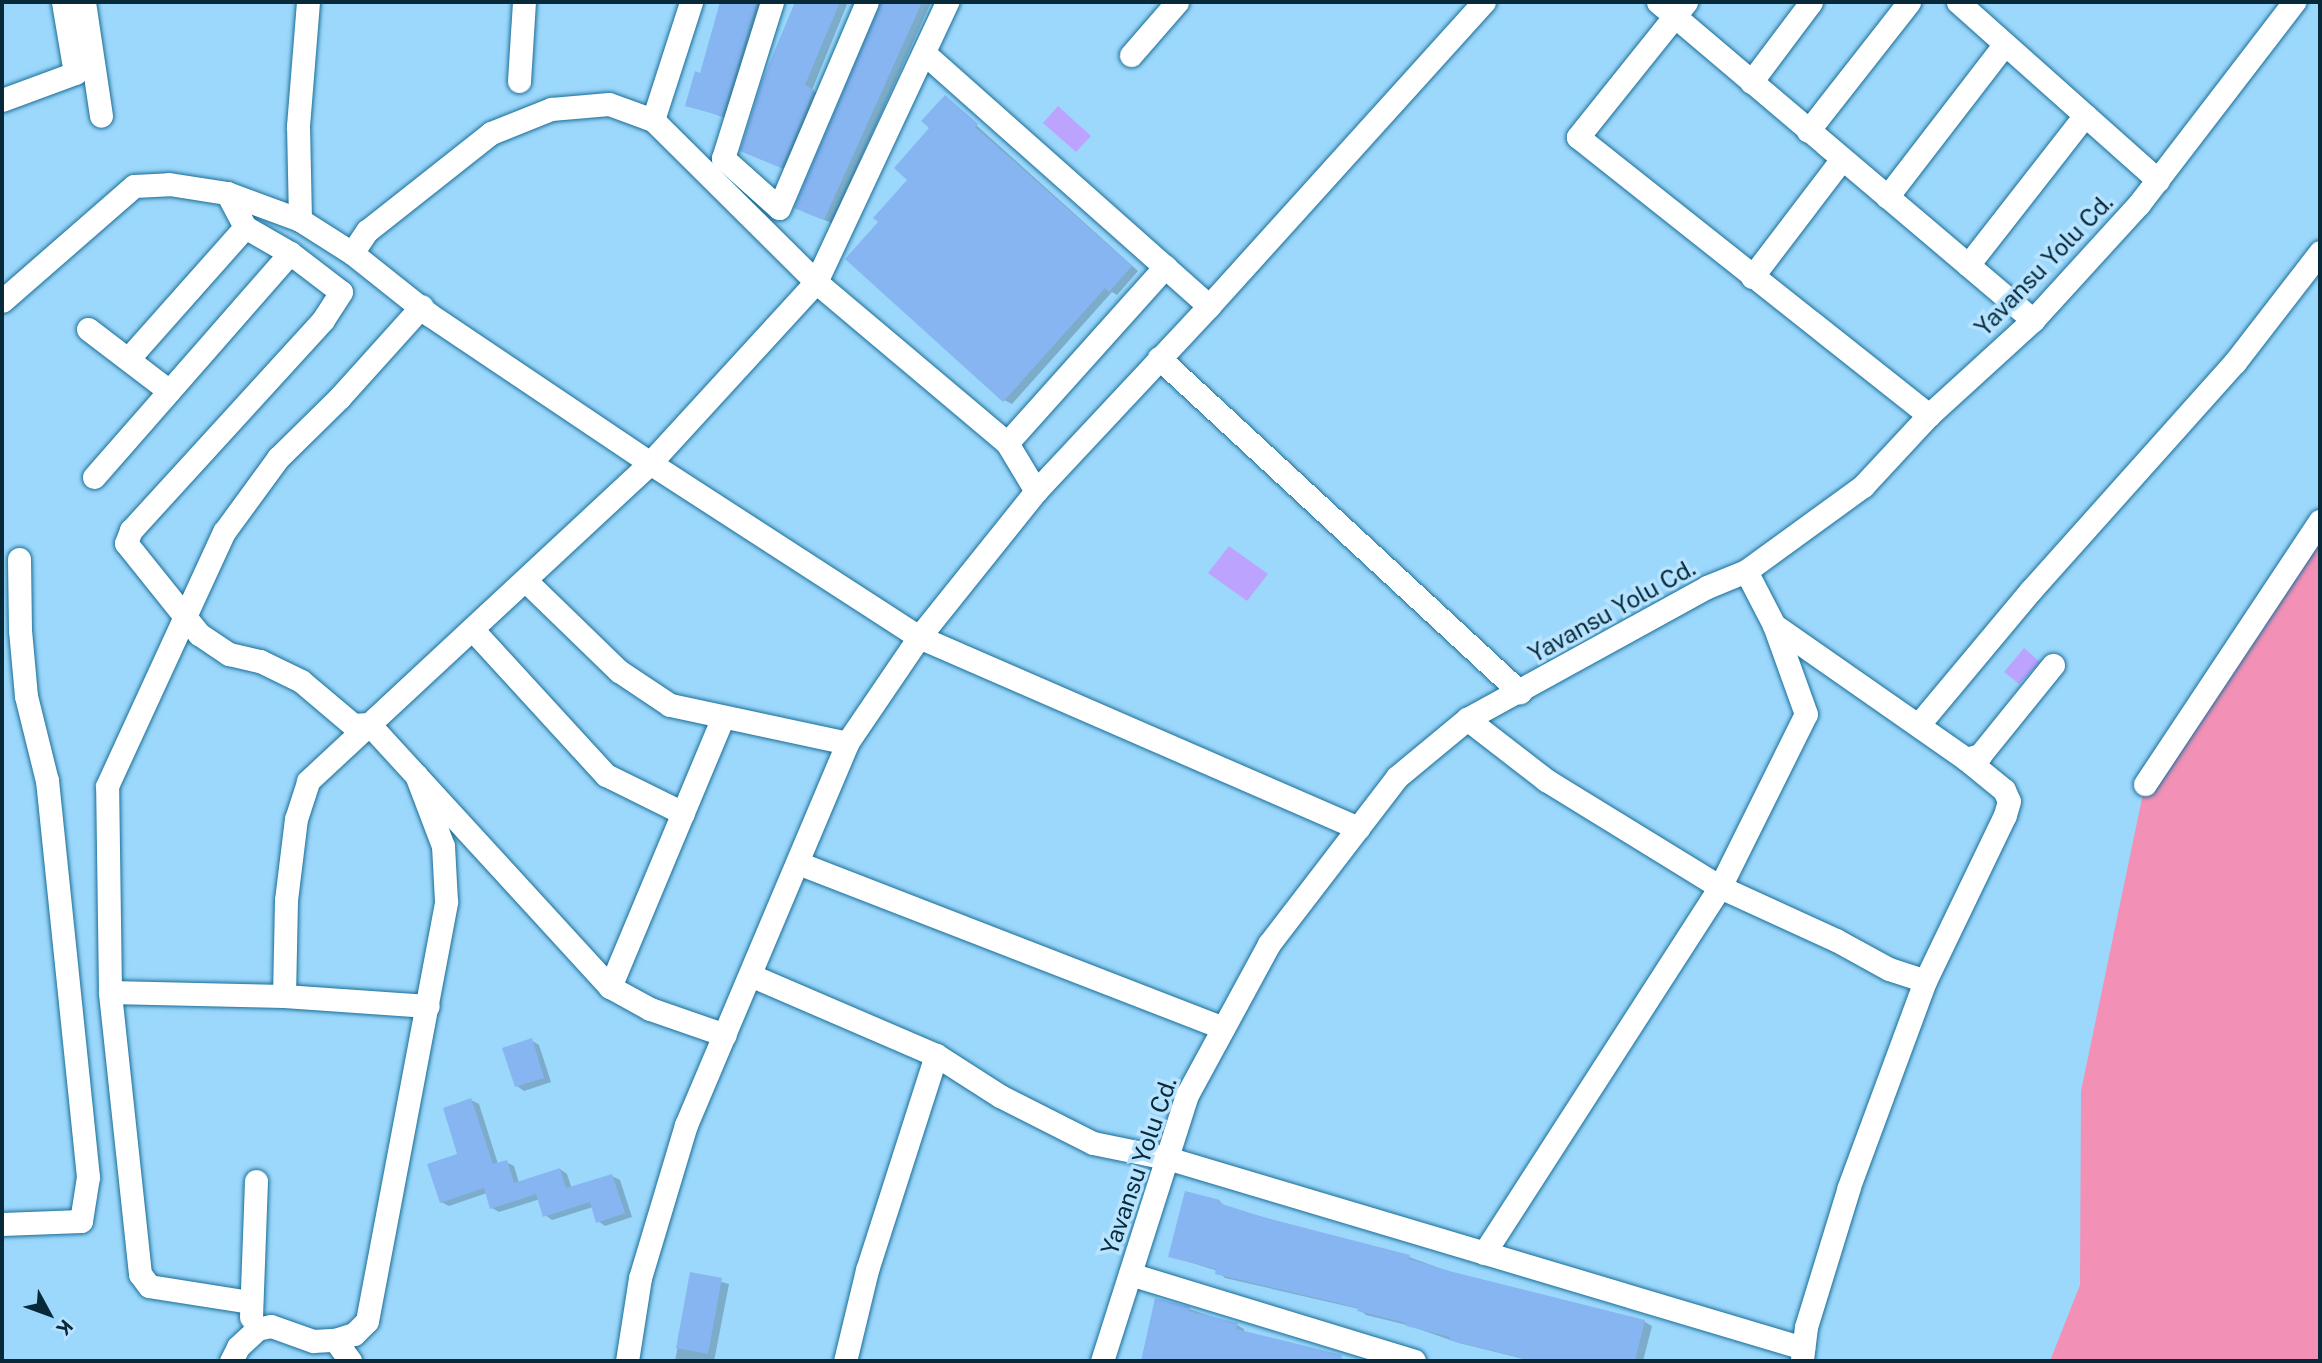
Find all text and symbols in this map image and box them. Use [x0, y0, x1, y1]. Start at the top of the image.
street label: Yavansu Yolu Cd. [1969, 188, 2119, 342]
street label: Yavansu Yolu Cd. [1524, 553, 1700, 669]
street label: Yavansu Yolu Cd. [1095, 1073, 1183, 1259]
north arrow [14, 1279, 84, 1349]
text: K [52, 1315, 78, 1340]

